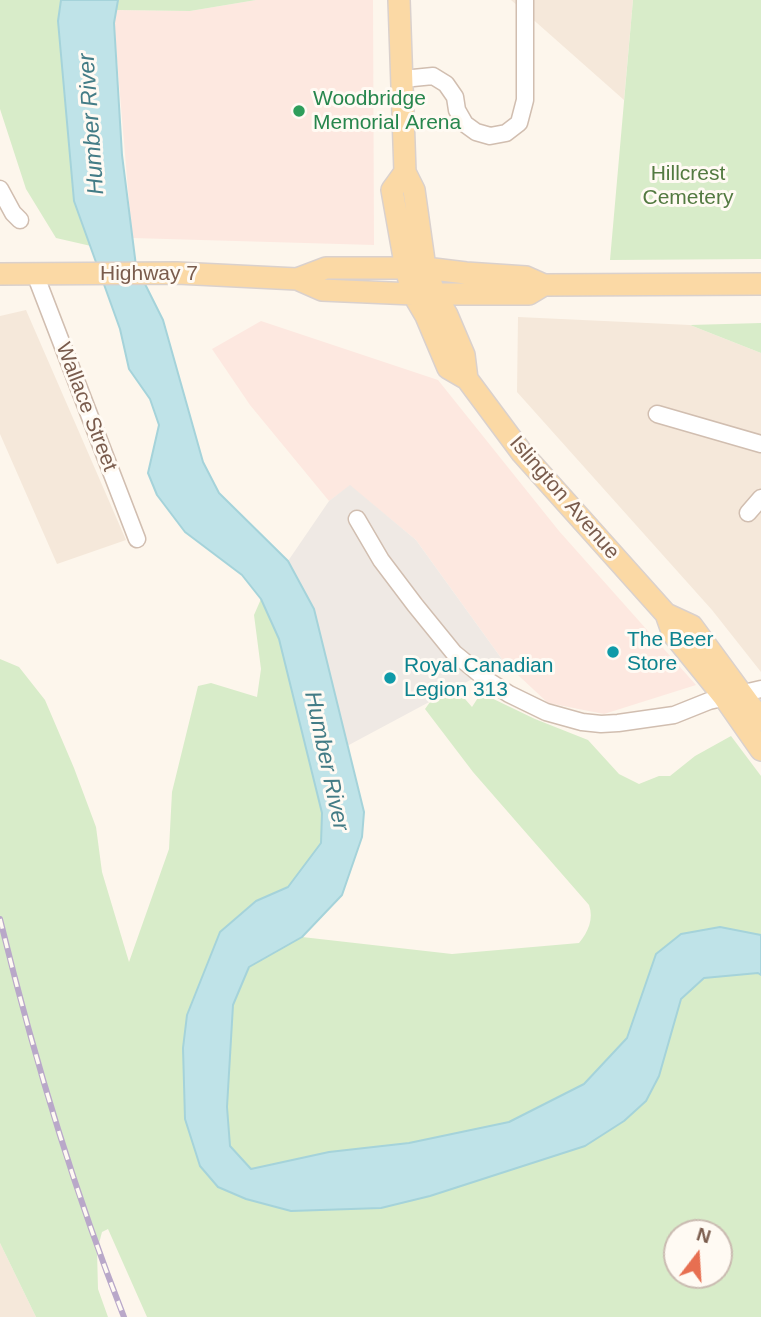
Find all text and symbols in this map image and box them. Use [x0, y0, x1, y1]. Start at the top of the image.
water label: Humber River [73, 52, 111, 196]
place label: Woodbridge Memorial Arena [313, 86, 461, 136]
marker: Woodbridge Memorial Arena [291, 103, 307, 119]
park label: Hillcrest Cemetery [642, 161, 734, 211]
street label: Highway 7 [100, 261, 198, 287]
street label: Wallace Street [50, 339, 122, 475]
street label: Islington Avenue [504, 431, 624, 565]
place label: The Beer Store [627, 627, 713, 677]
marker: The Beer Store [605, 644, 621, 660]
place label: Royal Canadian Legion 313 [404, 653, 553, 703]
marker: Royal Canadian Legion 313 [382, 670, 398, 686]
water label: Humber River [298, 689, 354, 833]
north arrow [663, 1219, 733, 1289]
text: N [694, 1223, 713, 1247]

